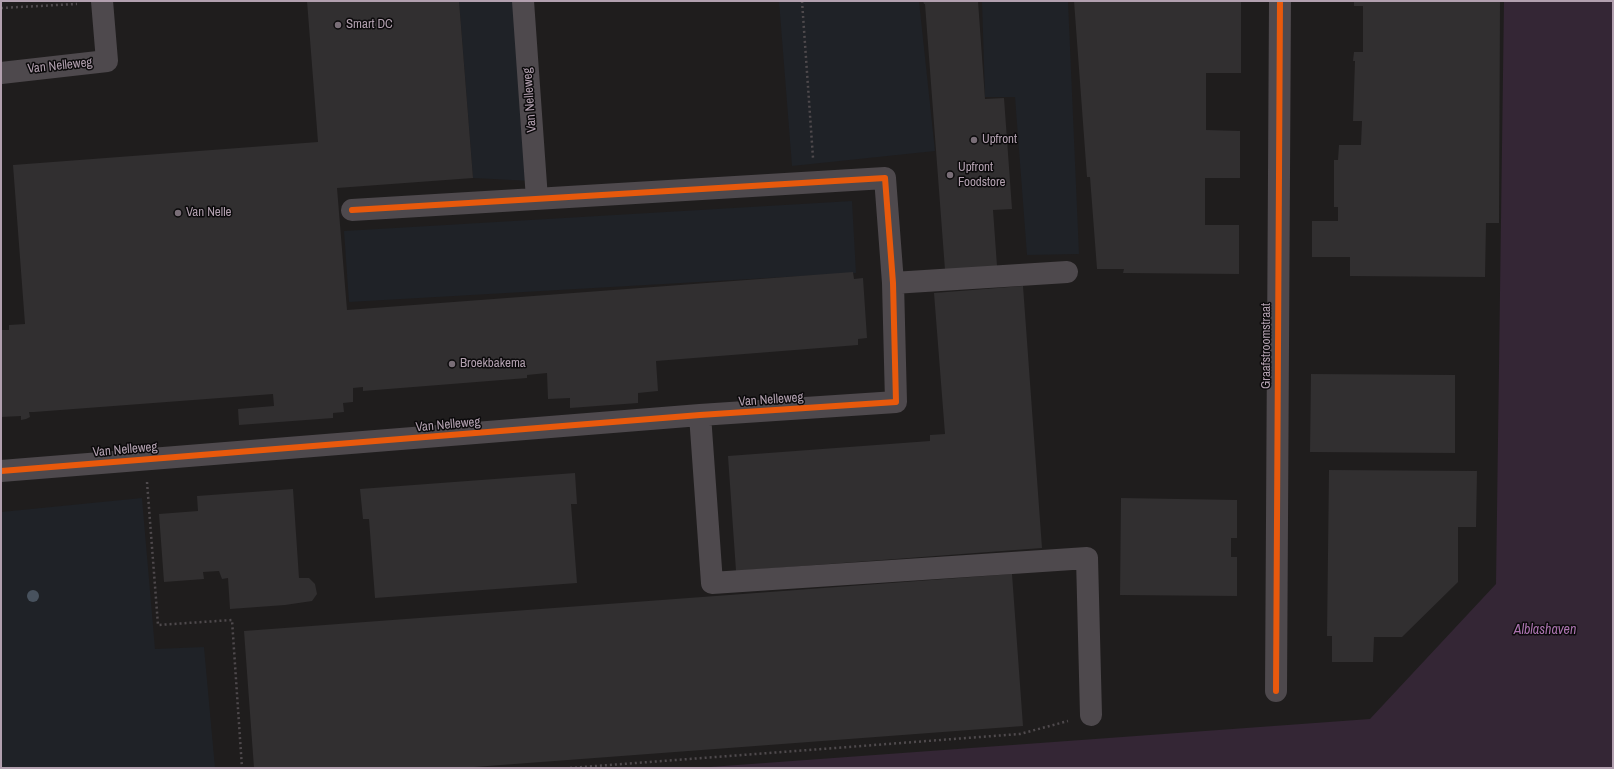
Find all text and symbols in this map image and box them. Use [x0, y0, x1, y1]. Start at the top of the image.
place label: Smart DC [346, 17, 393, 33]
marker: Smart DC [333, 20, 343, 30]
street label: Van Nelleweg [27, 55, 93, 77]
street label: Van Nelleweg [520, 67, 540, 133]
place label: Upfront [982, 132, 1017, 148]
marker: Upfront [969, 135, 979, 145]
place label: Upfront Foodstore [958, 160, 1005, 191]
marker: Upfront Foodstore [945, 170, 955, 180]
place label: Van Nelle [186, 205, 231, 221]
marker: Van Nelle [173, 208, 183, 218]
street label: Graafstroomstraat [1259, 303, 1275, 389]
place label: Broekbakema [460, 356, 526, 372]
marker: Broekbakema [447, 359, 457, 369]
street label: Van Nelleweg [738, 390, 804, 410]
street label: Van Nelleweg [415, 414, 481, 436]
street label: Van Nelleweg [92, 439, 158, 461]
water label: Alblashaven [1514, 622, 1576, 638]

